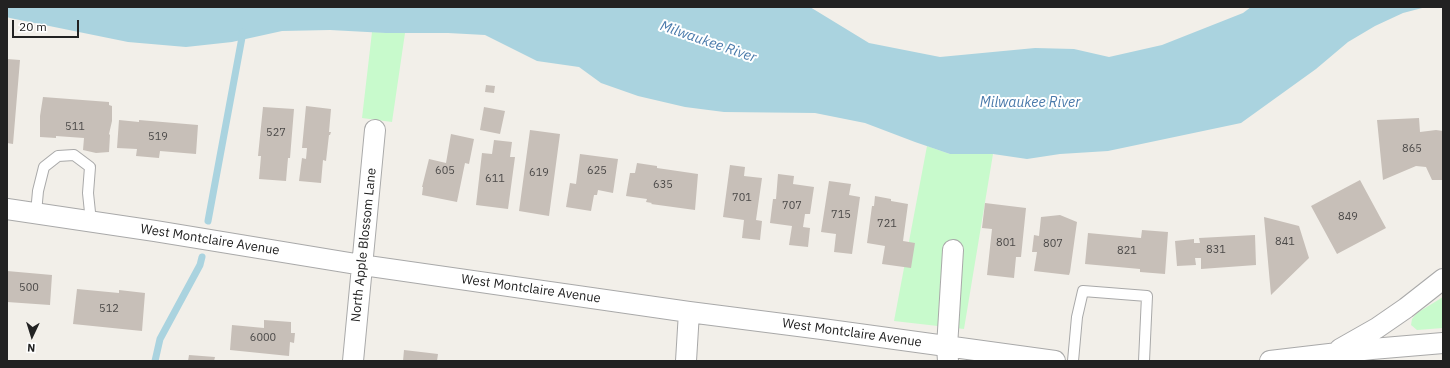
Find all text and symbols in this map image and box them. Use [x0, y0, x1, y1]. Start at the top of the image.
scale bar [14, 12, 81, 38]
water label: Milwaukee River [658, 18, 758, 66]
text: 20 m [19, 19, 47, 34]
water label: Milwaukee River [980, 95, 1080, 111]
house number: 511 [65, 120, 85, 134]
house number: 527 [266, 126, 286, 140]
house number: 519 [148, 130, 168, 144]
house number: 865 [1402, 142, 1422, 156]
house number: 605 [435, 164, 455, 178]
house number: 625 [587, 164, 607, 178]
house number: 619 [529, 166, 549, 180]
street label: North Apple Blossom Lane [348, 167, 380, 323]
house number: 611 [485, 172, 505, 186]
house number: 635 [653, 178, 673, 192]
house number: 701 [732, 191, 752, 205]
house number: 707 [782, 199, 802, 213]
house number: 715 [831, 208, 851, 222]
house number: 849 [1338, 210, 1358, 224]
house number: 721 [877, 217, 897, 231]
street label: West Montclaire Avenue [139, 221, 281, 259]
house number: 841 [1275, 235, 1295, 249]
house number: 801 [996, 236, 1016, 250]
house number: 807 [1043, 237, 1063, 251]
house number: 831 [1206, 243, 1226, 257]
house number: 821 [1117, 244, 1137, 258]
street label: West Montclaire Avenue [460, 271, 602, 307]
house number: 500 [19, 281, 39, 295]
house number: 512 [99, 302, 119, 316]
street label: West Montclaire Avenue [781, 315, 923, 351]
north arrow [12, 316, 52, 356]
house number: 6000 [250, 331, 276, 345]
text: N [27, 341, 36, 355]

